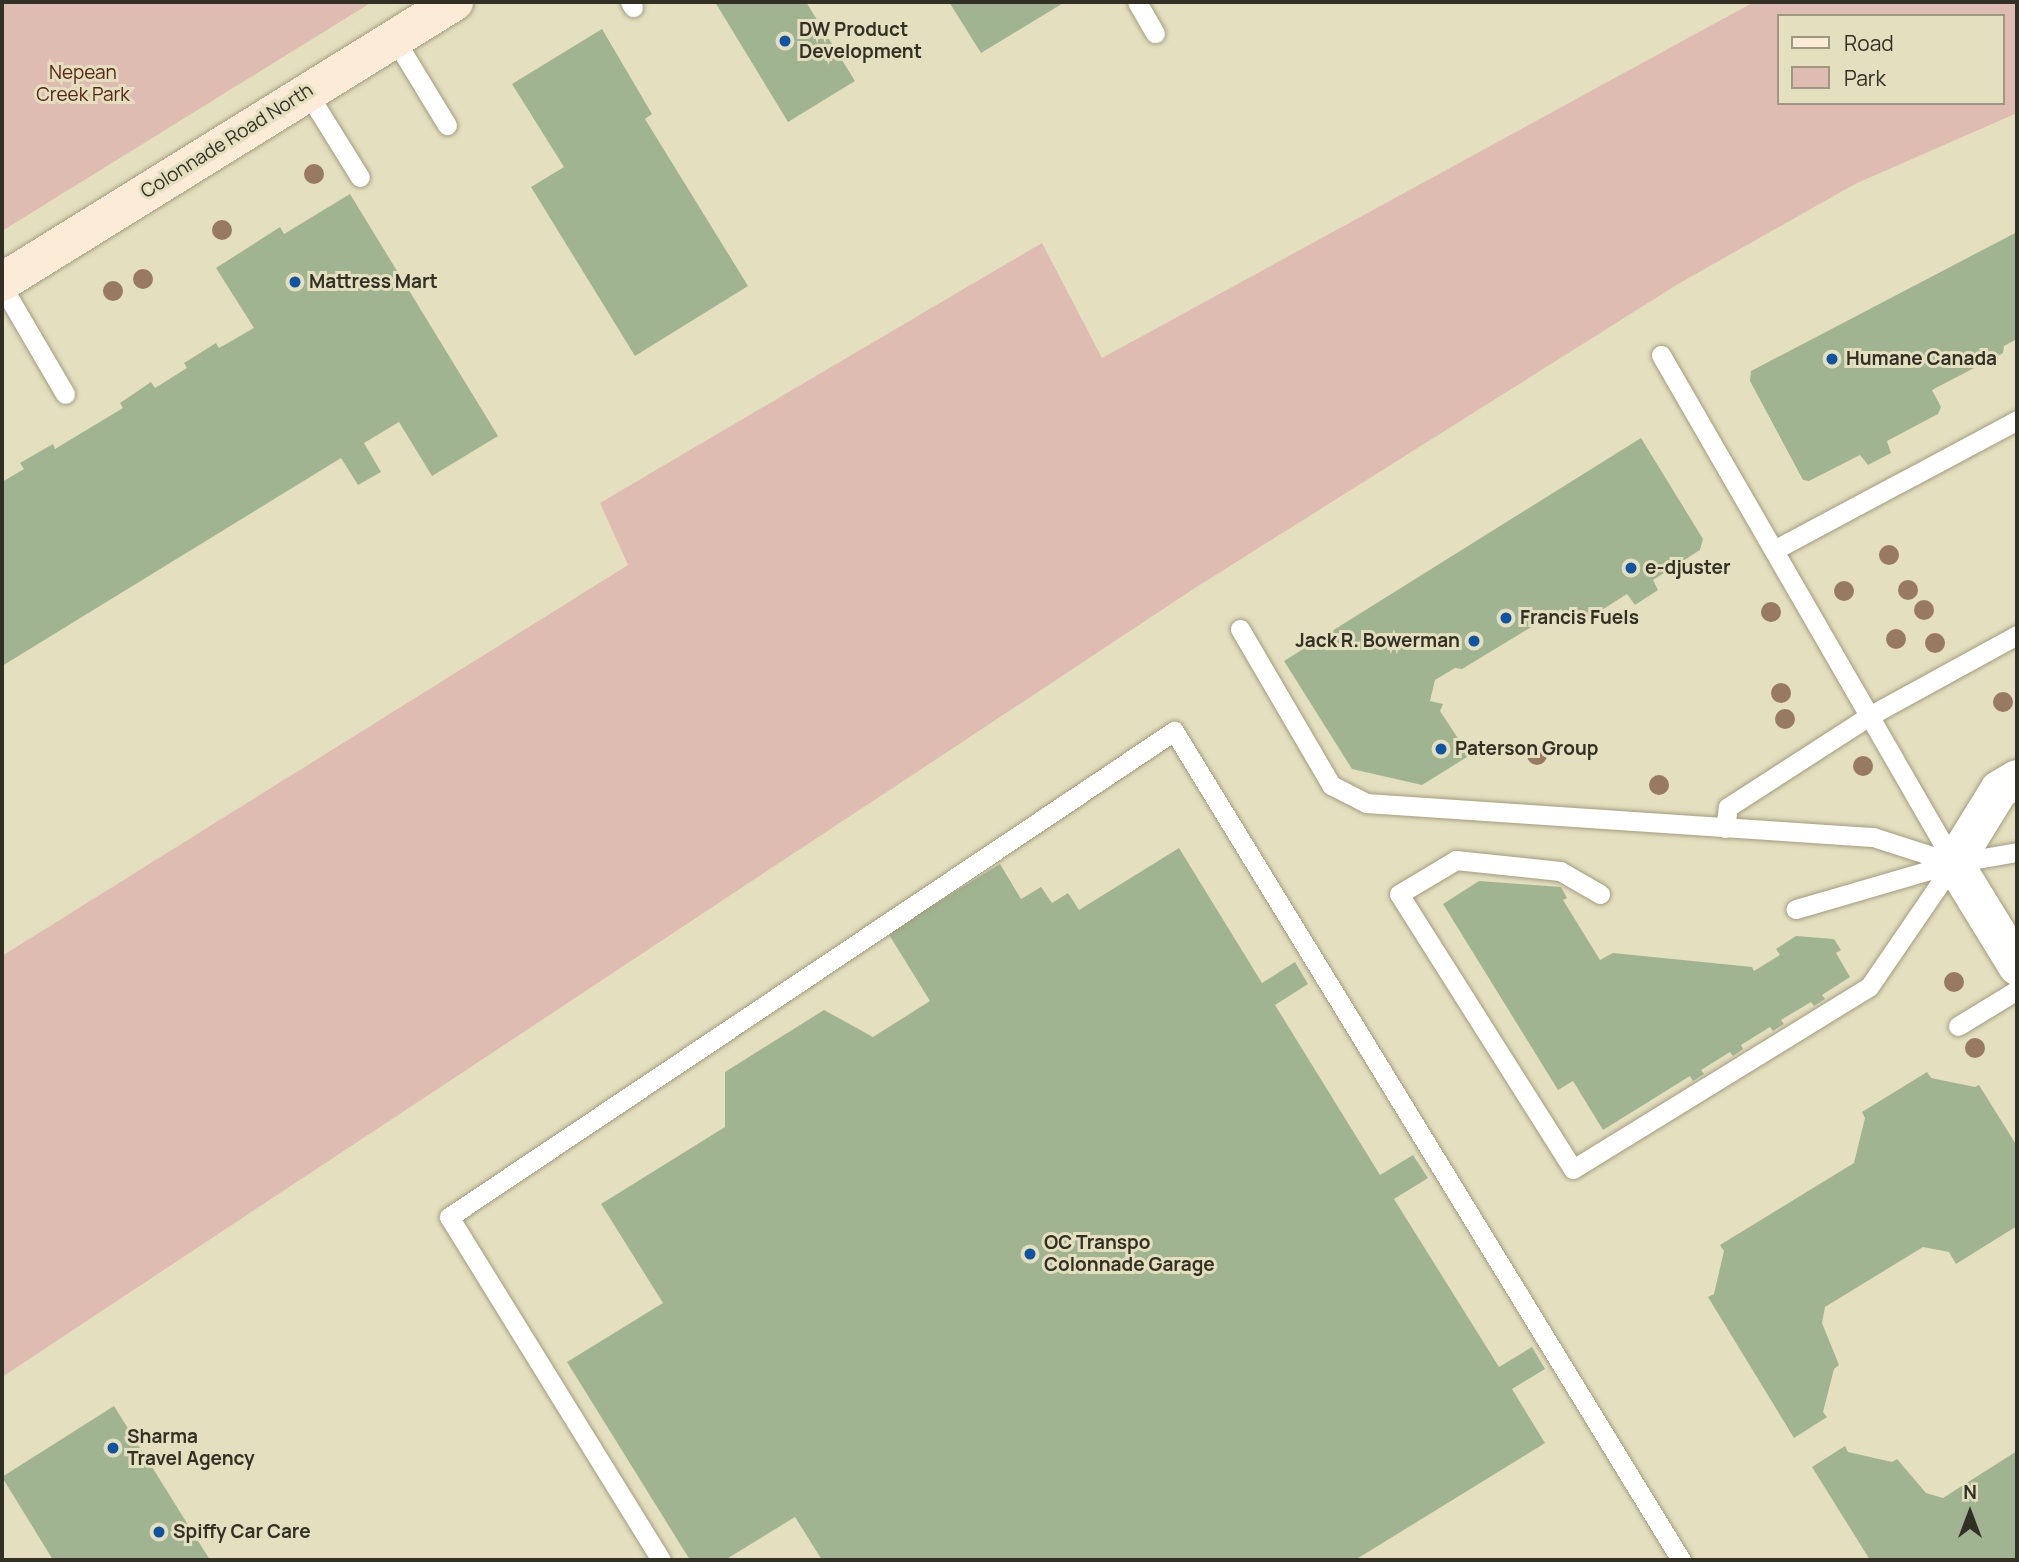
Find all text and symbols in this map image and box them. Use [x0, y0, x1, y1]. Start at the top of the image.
legend [1778, 14, 2005, 105]
place label: DW Product Development [799, 19, 922, 63]
text: Road [1844, 29, 1894, 57]
marker: DW Product Development [777, 33, 793, 49]
park label: Nepean Creek Park [36, 62, 130, 106]
text: Park [1844, 64, 1886, 92]
street label: Colonnade Road North [137, 79, 317, 203]
place label: Mattress Mart [309, 271, 438, 293]
marker: Mattress Mart [287, 274, 303, 290]
place label: Humane Canada [1846, 348, 1997, 370]
marker: Humane Canada [1824, 351, 1840, 367]
place label: e-djuster [1645, 557, 1731, 579]
marker: e-djuster [1623, 560, 1639, 576]
place label: Francis Fuels [1520, 607, 1639, 629]
marker: Francis Fuels [1498, 610, 1514, 626]
place label: Jack R. Bowerman [1295, 630, 1460, 652]
marker: Jack R. Bowerman [1466, 633, 1482, 649]
place label: Paterson Group [1455, 738, 1599, 760]
marker: Paterson Group [1433, 741, 1449, 757]
place label: OC Transpo Colonnade Garage [1044, 1232, 1215, 1276]
marker: OC Transpo Colonnade Garage [1022, 1246, 1038, 1262]
place label: Sharma Travel Agency [127, 1426, 255, 1470]
marker: Sharma Travel Agency [105, 1440, 121, 1456]
north arrow [1935, 1478, 2005, 1548]
text: N [1963, 1479, 1977, 1505]
place label: Spiffy Car Care [173, 1521, 311, 1543]
marker: Spiffy Car Care [151, 1524, 167, 1540]

